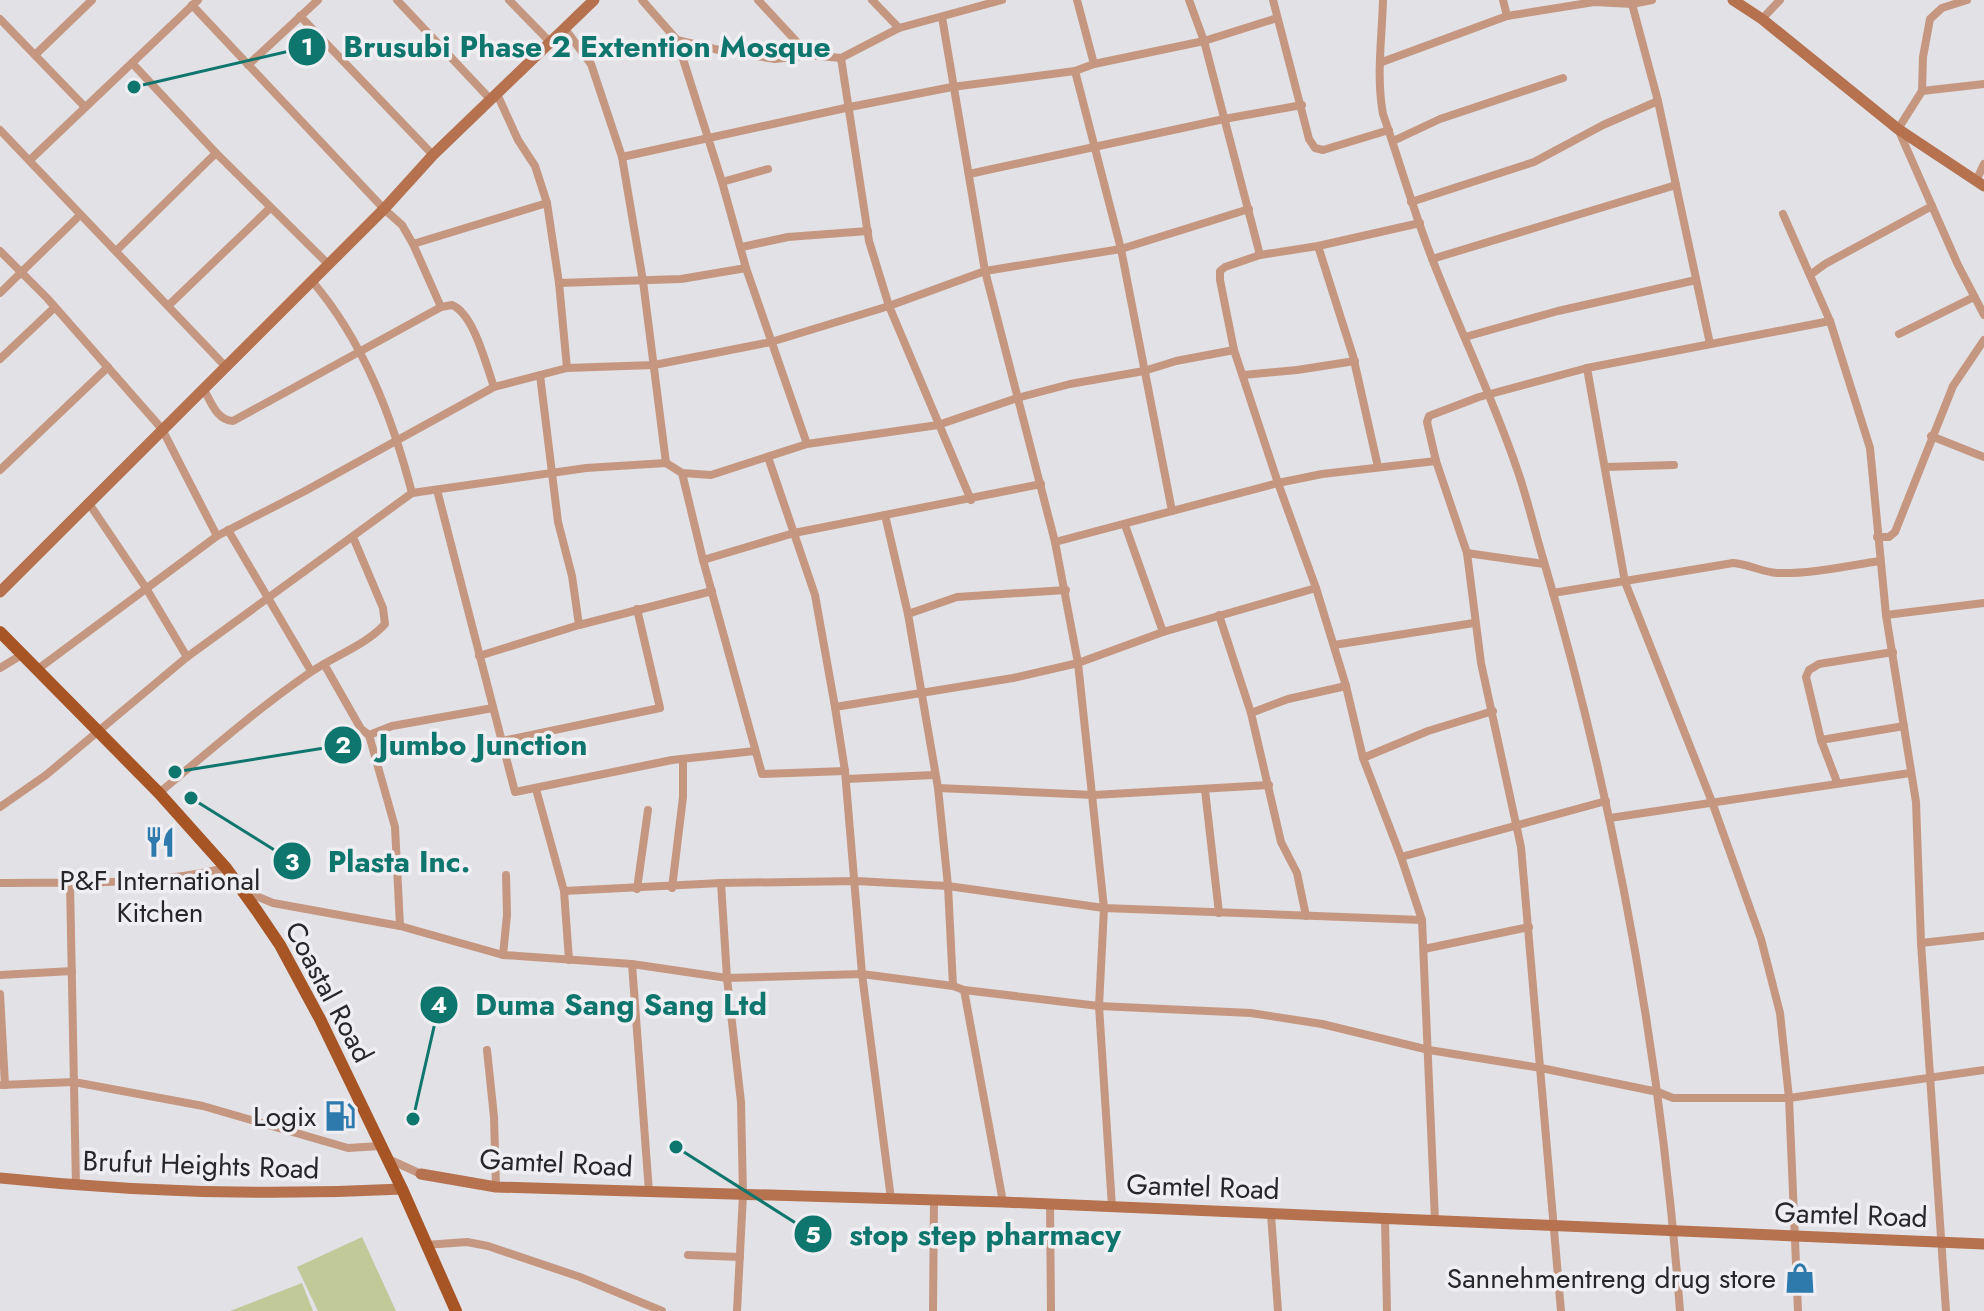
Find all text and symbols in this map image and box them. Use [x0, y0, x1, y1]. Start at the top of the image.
callout: Brusubi Phase 2 Extention Mosque [287, 20, 847, 74]
text: Brusubi Phase 2 Extention Mosque [343, 25, 831, 68]
text: 1 [301, 29, 313, 64]
callout: Jumbo Junction [323, 718, 604, 772]
text: Jumbo Junction [374, 723, 587, 766]
text: 2 [335, 727, 351, 762]
restaurant icon: P&F International Kitchen [143, 825, 177, 859]
callout: Plasta Inc. [272, 834, 486, 888]
text: Plasta Inc. [328, 840, 470, 883]
text: 3 [285, 844, 300, 879]
place label: P&F International Kitchen [59, 860, 261, 933]
street label: Coastal Road [275, 914, 383, 1070]
callout: Duma Sang Sang Ltd [419, 978, 783, 1032]
text: Duma Sang Sang Ltd [475, 983, 767, 1026]
text: 4 [431, 987, 447, 1022]
place label: Logix [253, 1096, 316, 1137]
fuel station icon: Logix [323, 1099, 357, 1133]
street label: Gamtel Road [478, 1139, 634, 1187]
street label: Brufut Heights Road [82, 1140, 320, 1190]
street label: Gamtel Road [1126, 1164, 1280, 1210]
street label: Gamtel Road [1774, 1192, 1928, 1238]
callout: stop step pharmacy [793, 1207, 1136, 1261]
text: stop step pharmacy [849, 1213, 1121, 1256]
text: 5 [805, 1217, 821, 1252]
place label: Sannehmentreng drug store [1447, 1258, 1776, 1299]
shop icon: Sannehmentreng drug store [1783, 1261, 1817, 1295]

